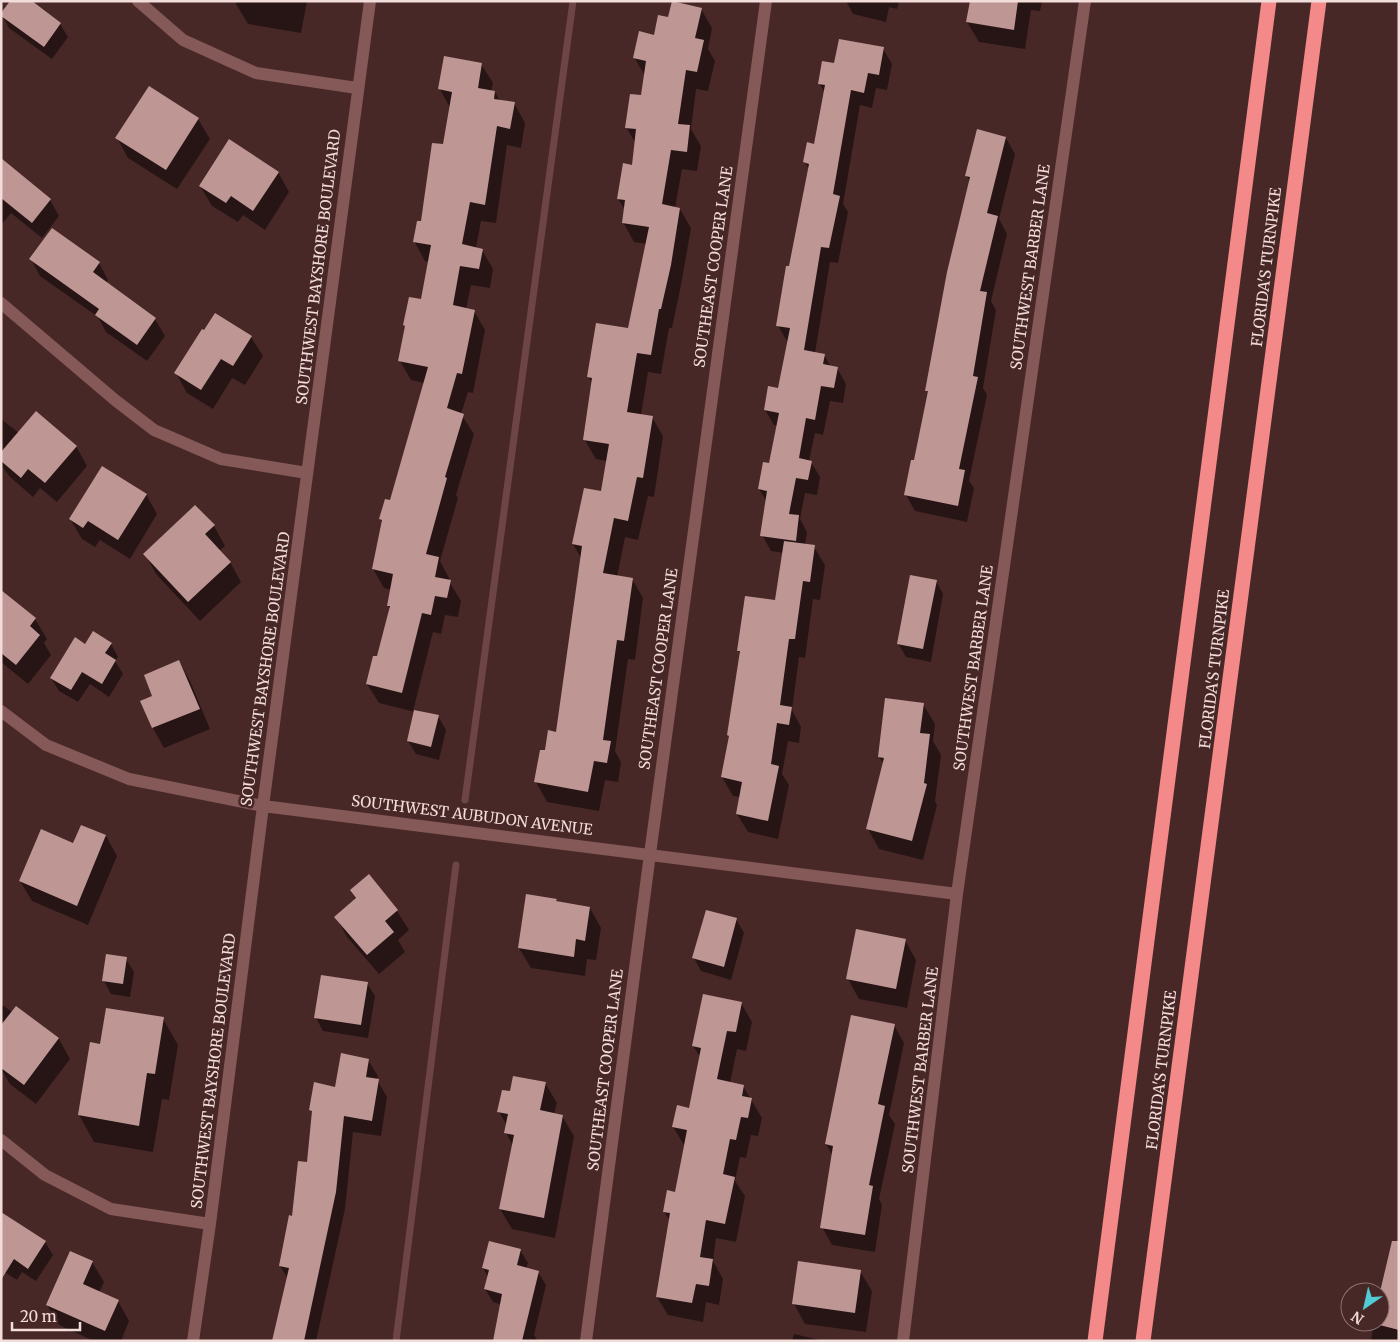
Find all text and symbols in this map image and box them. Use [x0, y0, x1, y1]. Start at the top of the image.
street label: SOUTHWEST BAYSHORE BOULEVARD [292, 128, 344, 406]
street label: SOUTHWEST BARBER LANE [1006, 162, 1054, 371]
street label: SOUTHEAST COOPER LANE [689, 165, 737, 369]
street label: FLORIDA'S TURNPIKE [1247, 186, 1285, 348]
street label: SOUTHWEST BAYSHORE BOULEVARD [236, 530, 294, 808]
street label: SOUTHWEST BARBER LANE [949, 563, 997, 772]
street label: SOUTHEAST COOPER LANE [634, 567, 682, 771]
street label: FLORIDA'S TURNPIKE [1195, 588, 1233, 750]
street label: SOUTHWEST AUBUDON AVENUE [350, 791, 594, 839]
street label: SOUTHWEST BAYSHORE BOULEVARD [187, 932, 239, 1210]
street label: SOUTHWEST BARBER LANE [898, 965, 942, 1174]
street label: SOUTHEAST COOPER LANE [583, 968, 627, 1172]
street label: FLORIDA'S TURNPIKE [1142, 989, 1180, 1151]
north arrow [1340, 1282, 1390, 1332]
scale bar [12, 1300, 80, 1332]
text: 20 m [20, 1307, 57, 1326]
text: N [1348, 1307, 1367, 1328]

